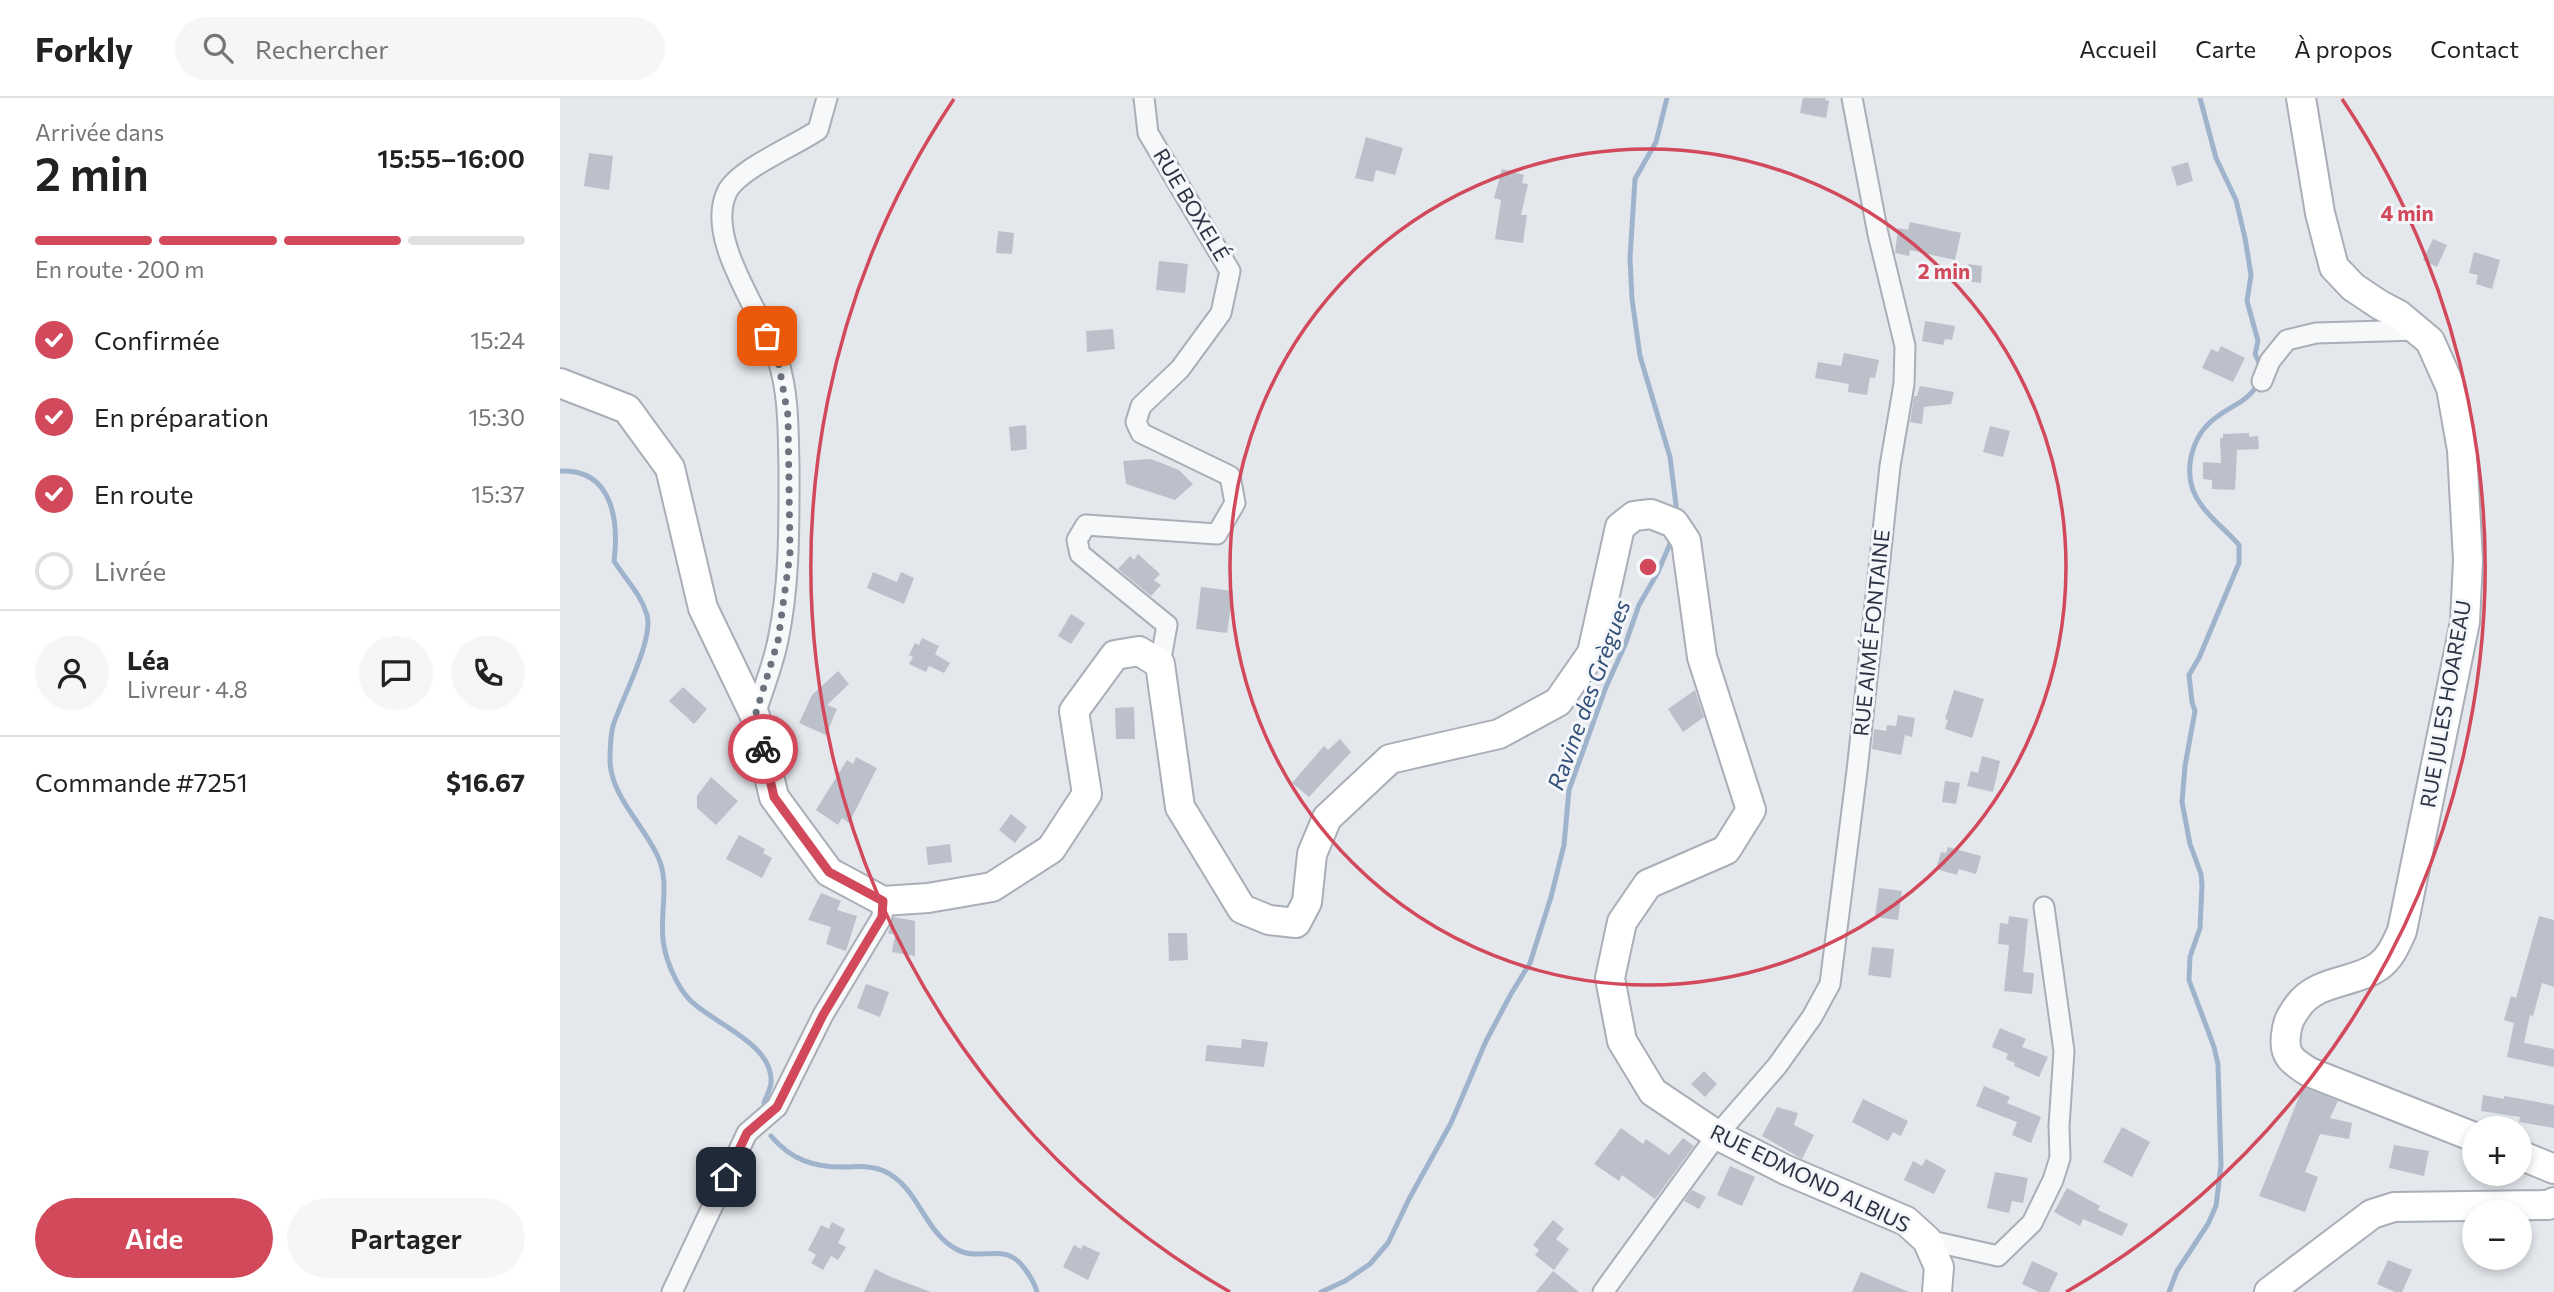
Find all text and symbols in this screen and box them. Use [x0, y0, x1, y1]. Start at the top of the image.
search box [175, 17, 665, 80]
text: Forkly [35, 28, 133, 69]
icon: search [199, 29, 237, 67]
text: Rechercher [255, 33, 389, 64]
text: Accueil [2079, 34, 2157, 63]
text: Carte [2195, 34, 2256, 63]
text: À propos [2294, 34, 2392, 63]
text: Contact [2430, 34, 2519, 63]
text: Arrivée dans [35, 118, 164, 146]
text: 15:55–16:00 [377, 142, 525, 173]
street label: RUE BOXELÉ [1149, 143, 1236, 265]
text: 2 min [35, 144, 149, 200]
text: 4 min [2380, 200, 2434, 225]
text: En route · 200 m [35, 255, 204, 283]
text: 2 min [1918, 258, 1970, 283]
pin [737, 306, 797, 366]
icon: bag [748, 317, 786, 355]
icon: check [35, 321, 73, 359]
text: Confirmée [94, 324, 220, 355]
text: 15:24 [470, 326, 525, 354]
icon: check [35, 398, 73, 436]
text: En préparation [94, 401, 269, 432]
text: 15:30 [468, 403, 525, 431]
icon: check [35, 475, 73, 513]
text: En route [94, 478, 194, 509]
text: 15:37 [471, 480, 525, 508]
street label: RUE AIMÉ FONTAINE [1847, 528, 1894, 737]
text: Livrée [94, 555, 166, 586]
centre of rings [1636, 555, 1660, 579]
water label: Ravine des Grègues [1541, 596, 1635, 794]
street label: RUE JULES HOAREAU [2414, 598, 2475, 809]
button: person [35, 636, 109, 710]
button: chat [359, 636, 433, 710]
button: phone [451, 636, 525, 710]
text: Léa [127, 644, 170, 675]
text: Livreur · 4.8 [127, 675, 248, 703]
courier [728, 714, 798, 784]
icon: bike [744, 730, 782, 768]
text: Commande #7251 [35, 766, 248, 797]
text: $16.67 [446, 766, 525, 797]
map controls [2462, 1116, 2532, 1270]
button: + [2462, 1116, 2532, 1186]
street label: RUE EDMOND ALBIUS [1707, 1118, 1914, 1237]
pin [696, 1147, 756, 1207]
icon: home [707, 1158, 745, 1196]
button: Aide [35, 1198, 273, 1278]
button: Partager [287, 1198, 525, 1278]
button: − [2462, 1200, 2532, 1270]

